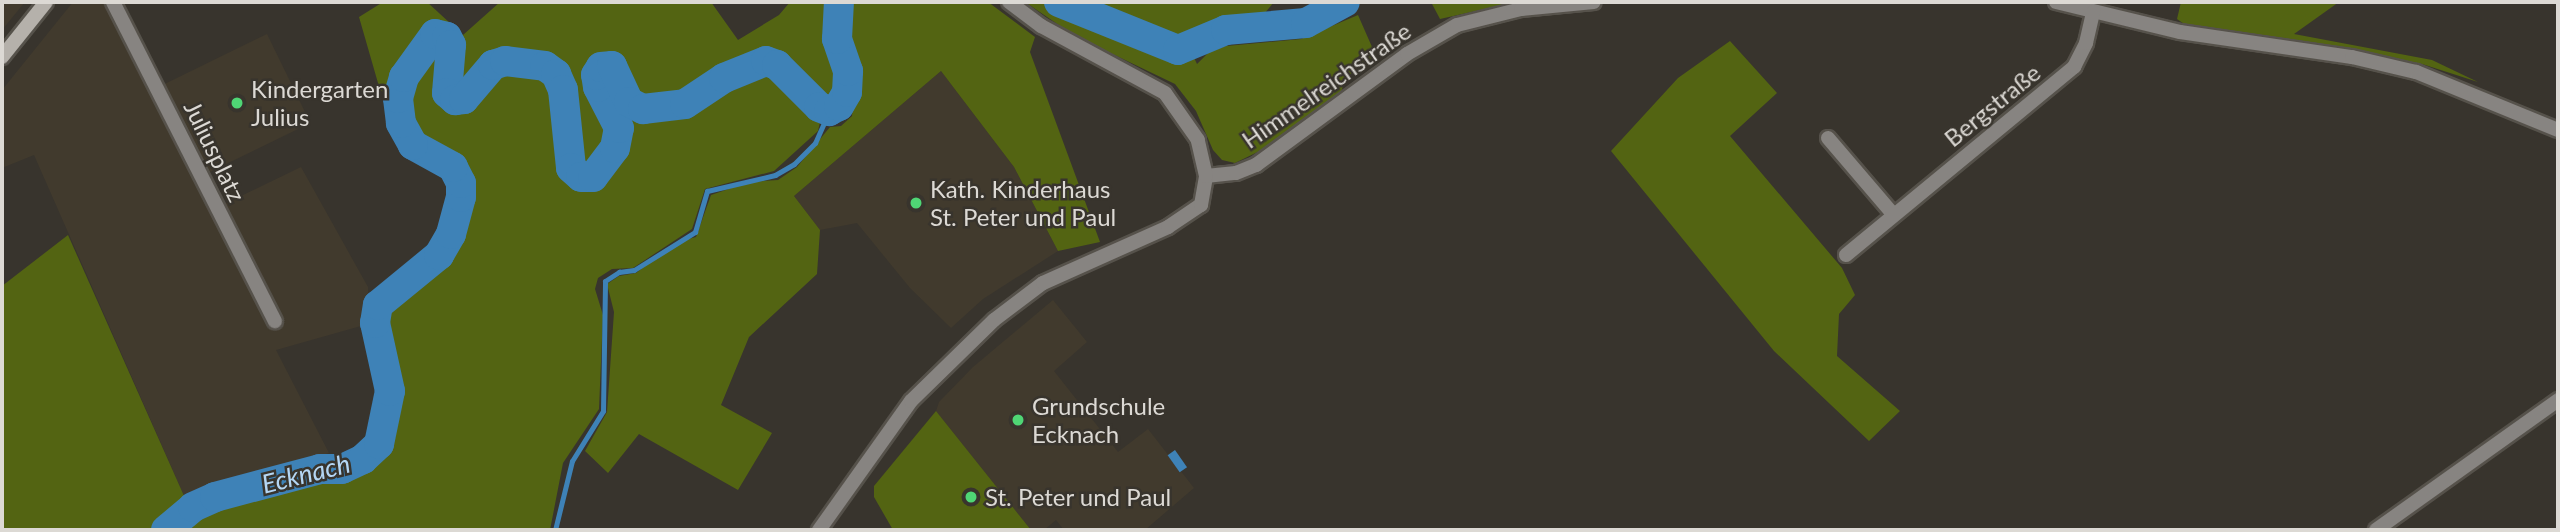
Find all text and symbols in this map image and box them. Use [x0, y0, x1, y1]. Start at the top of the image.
street label: Himmelreichstraße [1236, 16, 1416, 154]
street label: Bergstraße [1938, 58, 2046, 152]
place label: Kindergarten Julius [251, 75, 388, 131]
marker: Kindergarten Julius [229, 95, 245, 111]
street label: Juliusplatz [178, 96, 252, 206]
place label: Kath. Kinderhaus St. Peter und Paul [930, 175, 1117, 231]
marker: Kath. Kinderhaus St. Peter und Paul [908, 195, 924, 211]
place label: Grundschule Ecknach [1032, 392, 1165, 448]
marker: Grundschule Ecknach [1010, 412, 1026, 428]
water label: Ecknach [259, 448, 353, 500]
place label: St. Peter und Paul [985, 483, 1172, 511]
marker: St. Peter und Paul [963, 489, 979, 505]

